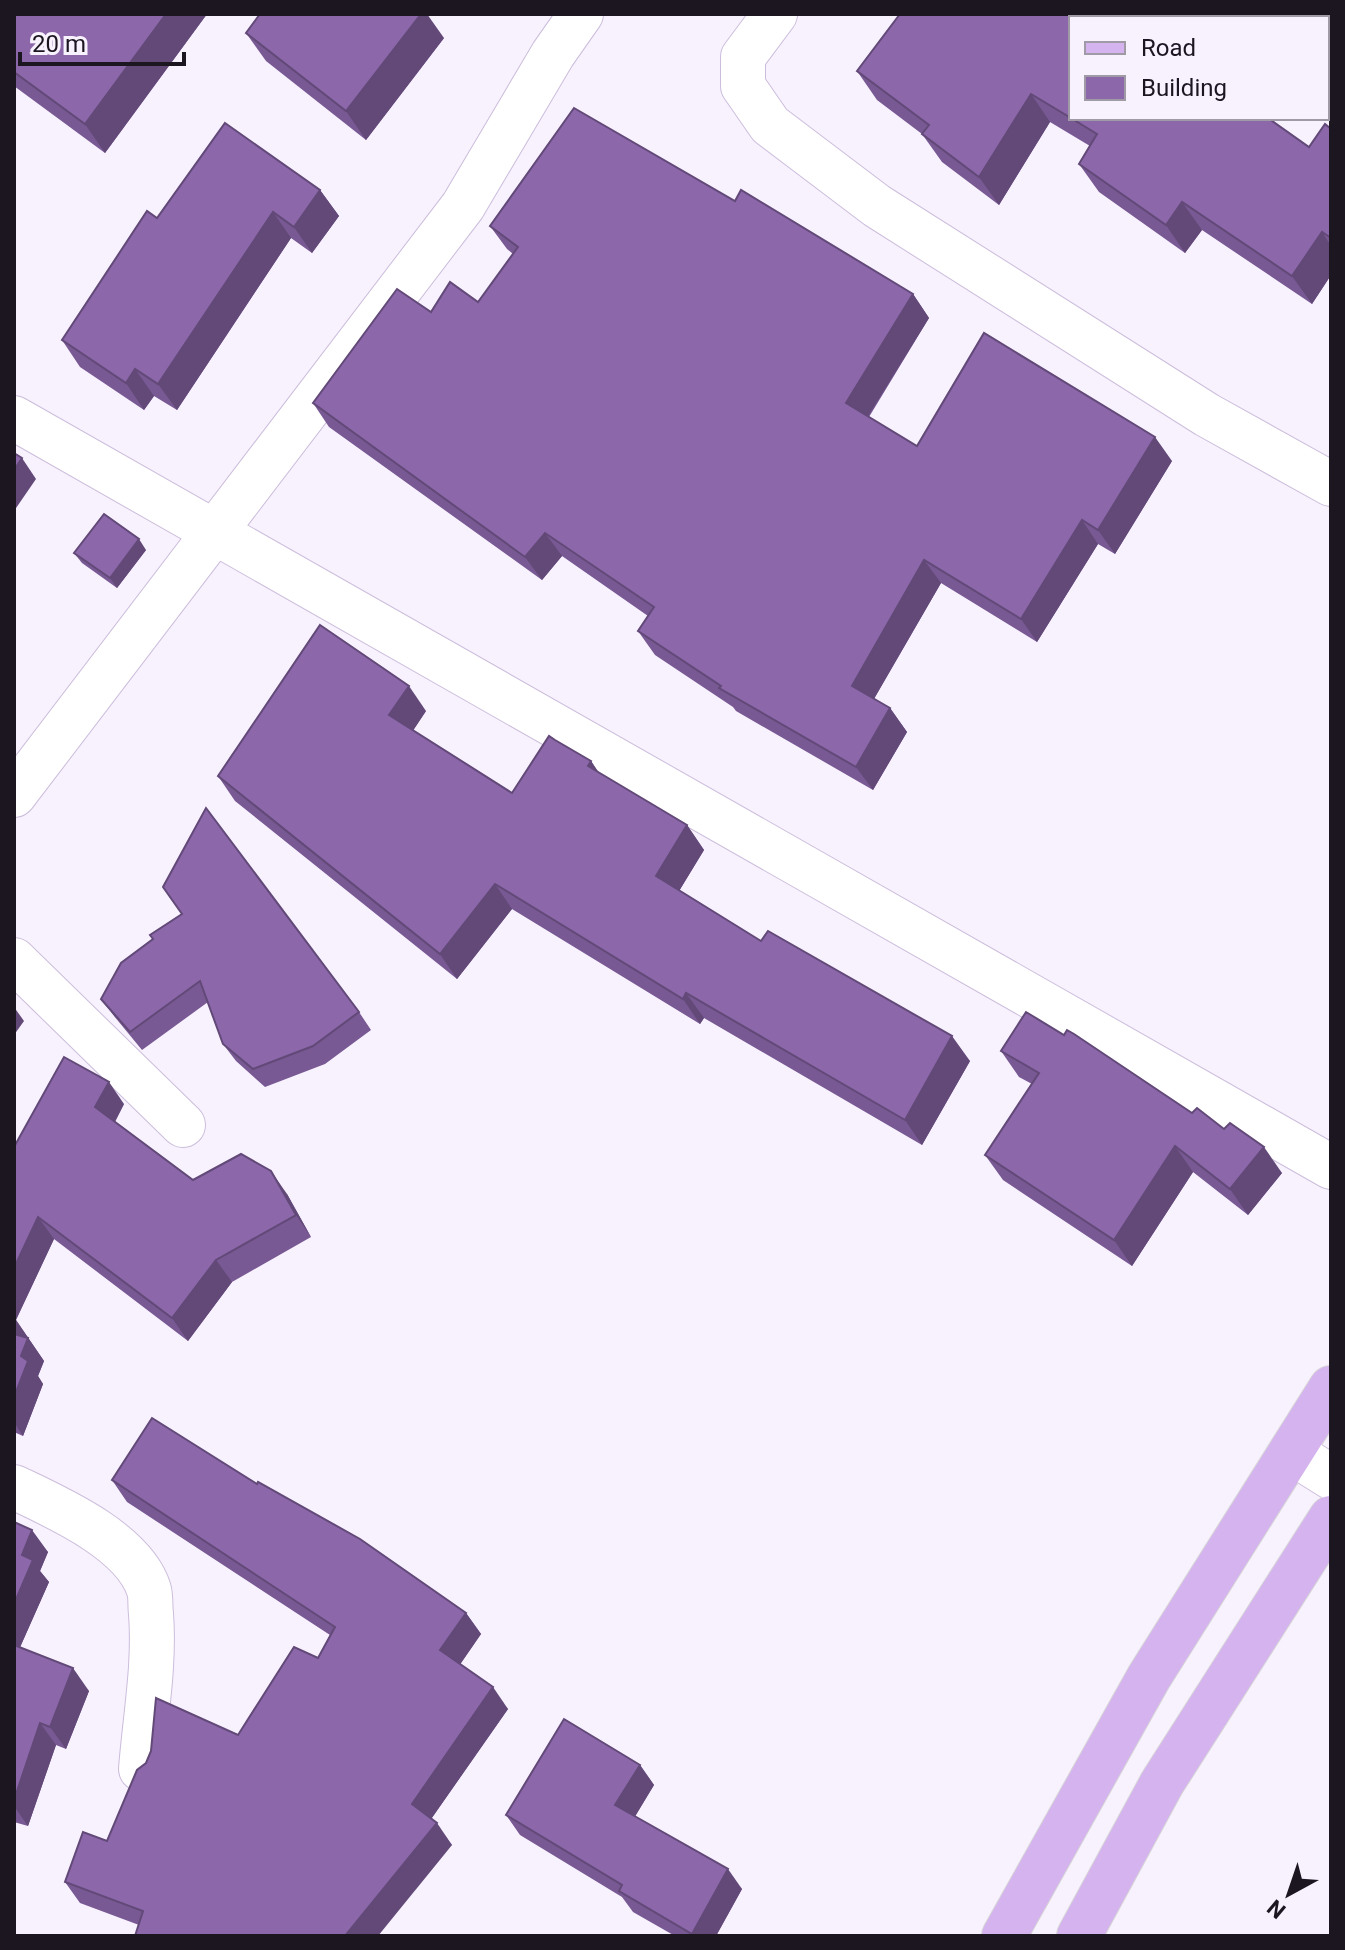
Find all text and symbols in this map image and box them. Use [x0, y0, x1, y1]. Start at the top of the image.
scale bar [20, 16, 184, 66]
legend [1069, 16, 1329, 120]
text: 20 m [32, 30, 86, 58]
text: Road [1141, 34, 1196, 62]
text: Building [1141, 74, 1227, 102]
north arrow [1249, 1854, 1329, 1934]
text: N [1262, 1894, 1290, 1924]

